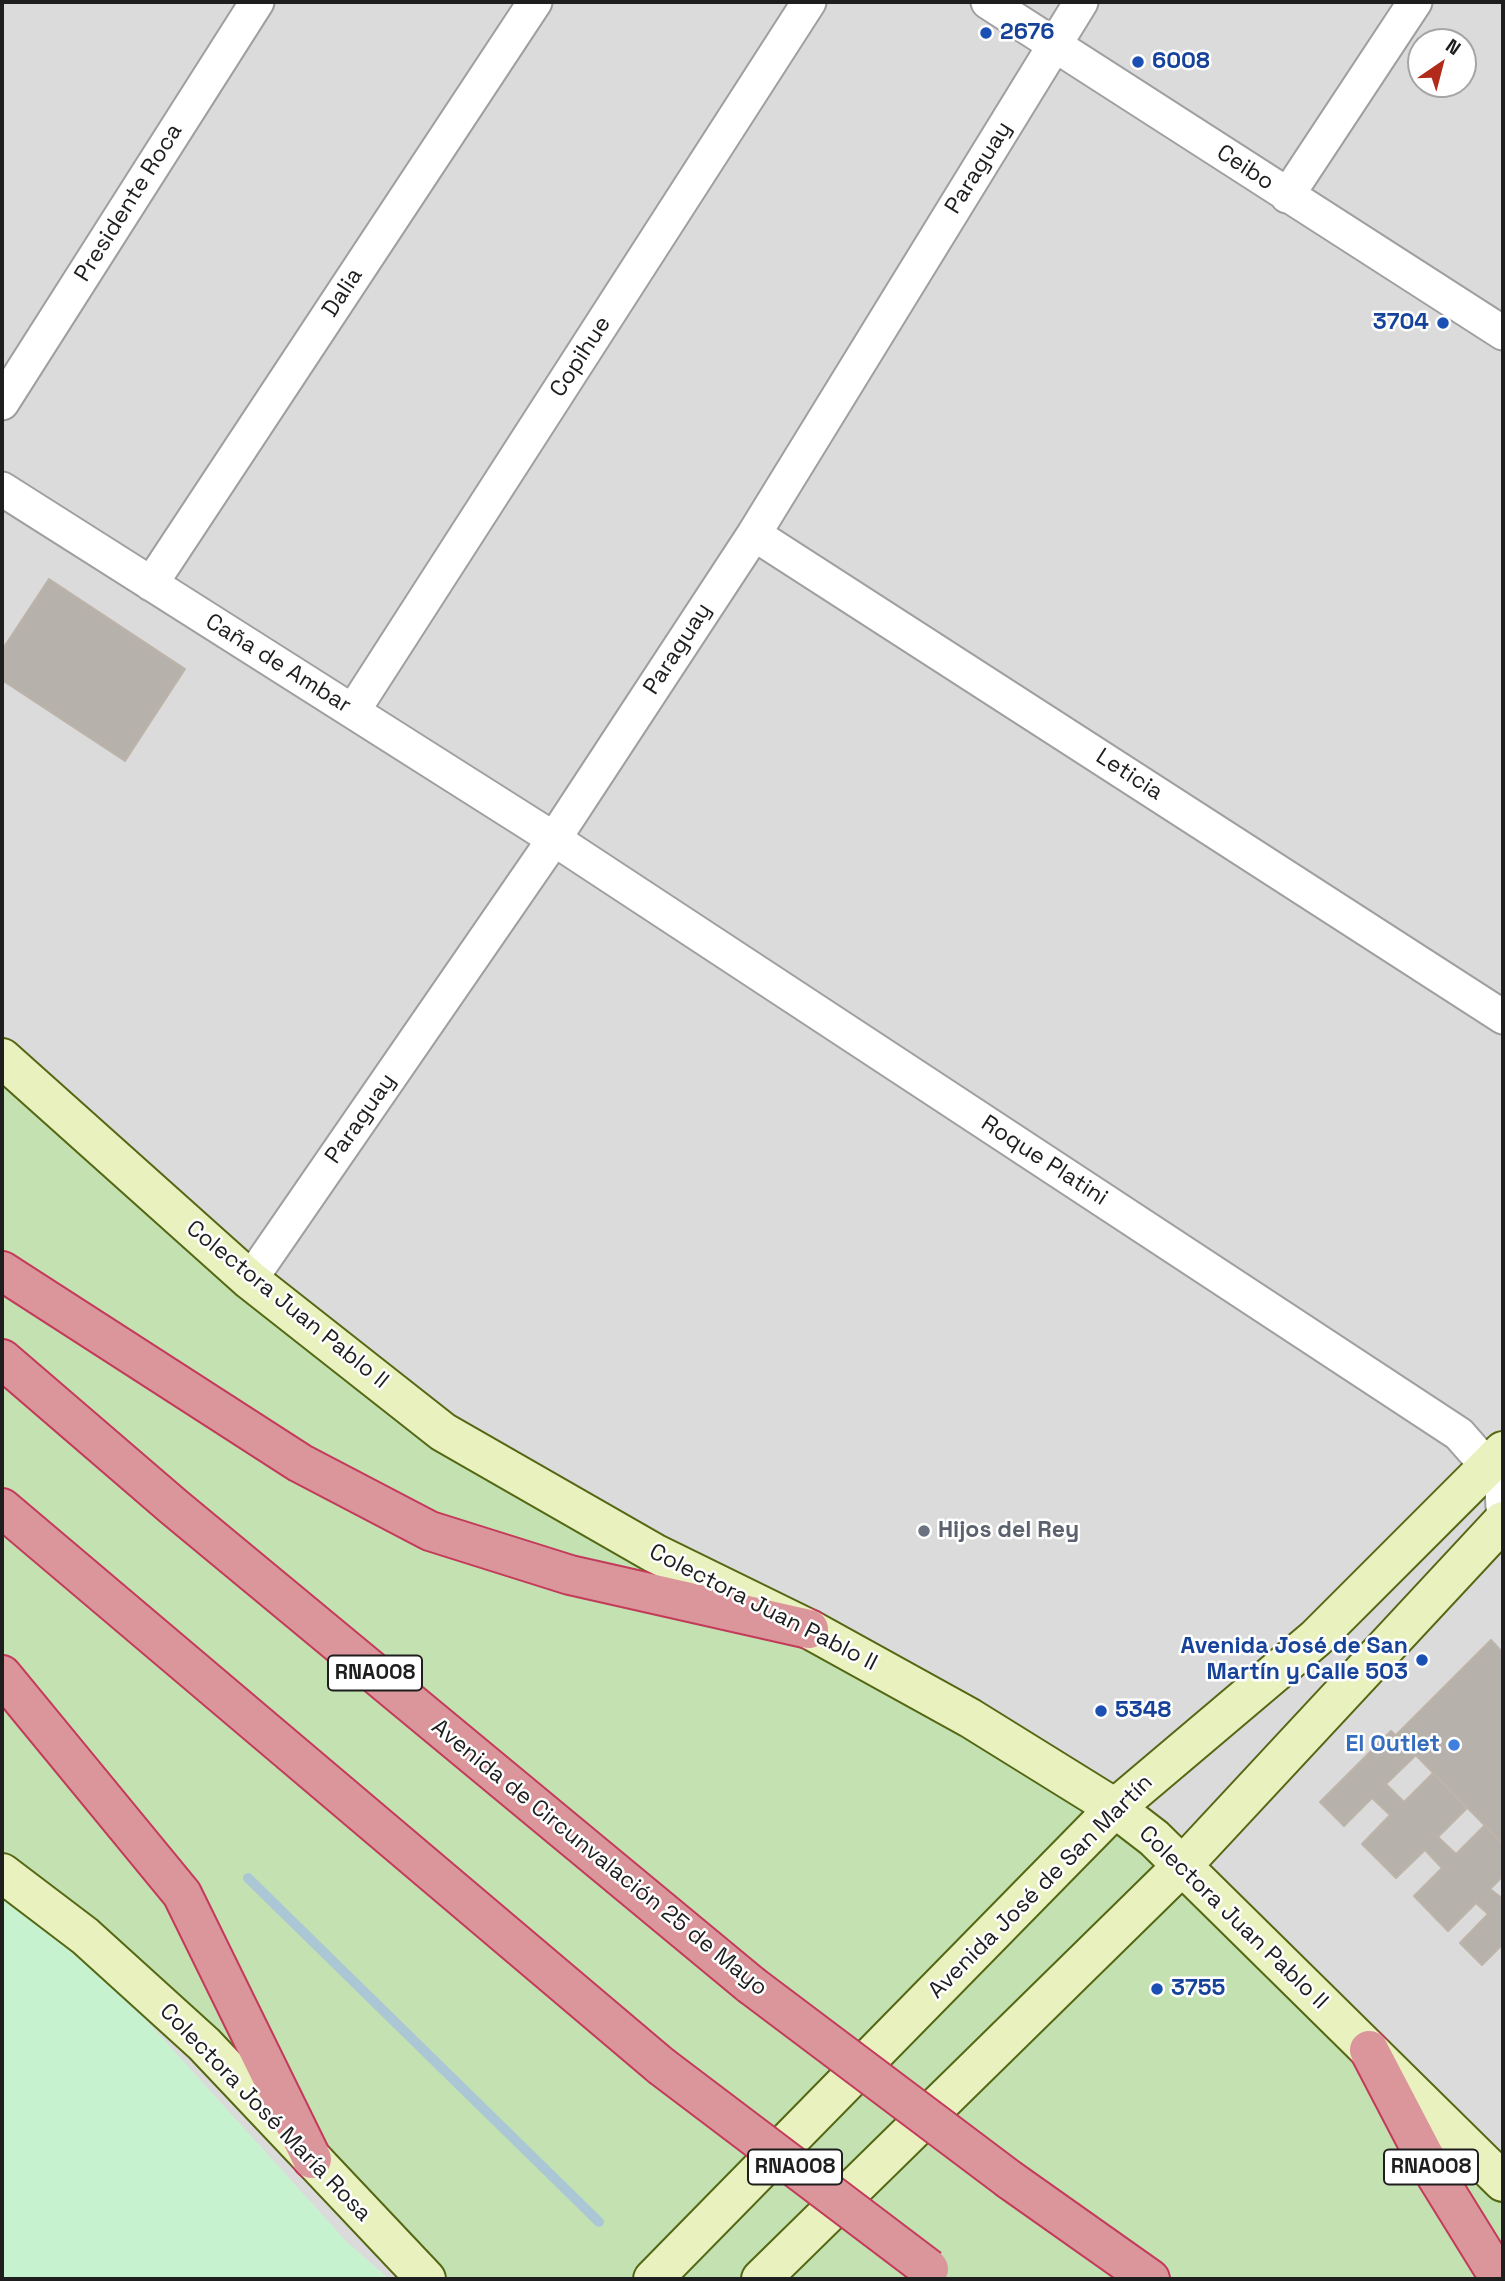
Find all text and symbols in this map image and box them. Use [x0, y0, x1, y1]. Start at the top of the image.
place label: 2676 [1000, 19, 1054, 47]
marker: 2676 [978, 25, 994, 41]
north arrow [1407, 28, 1477, 98]
text: N [1441, 33, 1466, 61]
place label: 6008 [1152, 48, 1210, 76]
marker: 6008 [1130, 54, 1146, 70]
street label: Paraguay [940, 117, 1018, 219]
street label: Presidente Roca [69, 119, 189, 287]
street label: Ceibo [1211, 139, 1279, 197]
street label: Dalia [317, 263, 369, 323]
place label: 3704 [1373, 309, 1429, 337]
street label: Copihue [545, 311, 617, 403]
marker: 3704 [1435, 315, 1451, 331]
street label: Paraguay [638, 598, 718, 700]
street label: Caña de Ambar [200, 608, 356, 720]
street label: Leticia [1090, 743, 1168, 807]
street label: Paraguay [320, 1069, 402, 1169]
street label: Roque Platini [976, 1110, 1112, 1212]
street label: Colectora Juan Pablo II [180, 1215, 394, 1395]
place label: Hijos del Rey [938, 1517, 1079, 1545]
marker: Hijos del Rey [916, 1523, 932, 1539]
street label: Colectora Juan Pablo II [644, 1538, 882, 1678]
place label: Avenida José de San Martín y Calle 503 [1180, 1633, 1408, 1687]
marker: Avenida José de San Martín y Calle 503 [1414, 1652, 1430, 1668]
road number: RNA008 [328, 1656, 422, 1690]
place label: 5348 [1115, 1697, 1171, 1725]
marker: 5348 [1093, 1703, 1109, 1719]
street label: Avenida de Circunvalación 25 de Mayo [425, 1714, 773, 2002]
place label: El Outlet [1346, 1731, 1440, 1759]
marker: El Outlet [1446, 1737, 1462, 1753]
street label: Avenida José de San Martín [923, 1769, 1159, 2005]
street label: Colectora Juan Pablo II [1133, 1820, 1333, 2016]
place label: 3755 [1171, 1975, 1225, 2003]
marker: 3755 [1149, 1981, 1165, 1997]
street label: Colectora José María Rosa [153, 1998, 377, 2228]
road number: RNA008 [748, 2150, 842, 2184]
road number: RNA008 [1384, 2150, 1478, 2184]

